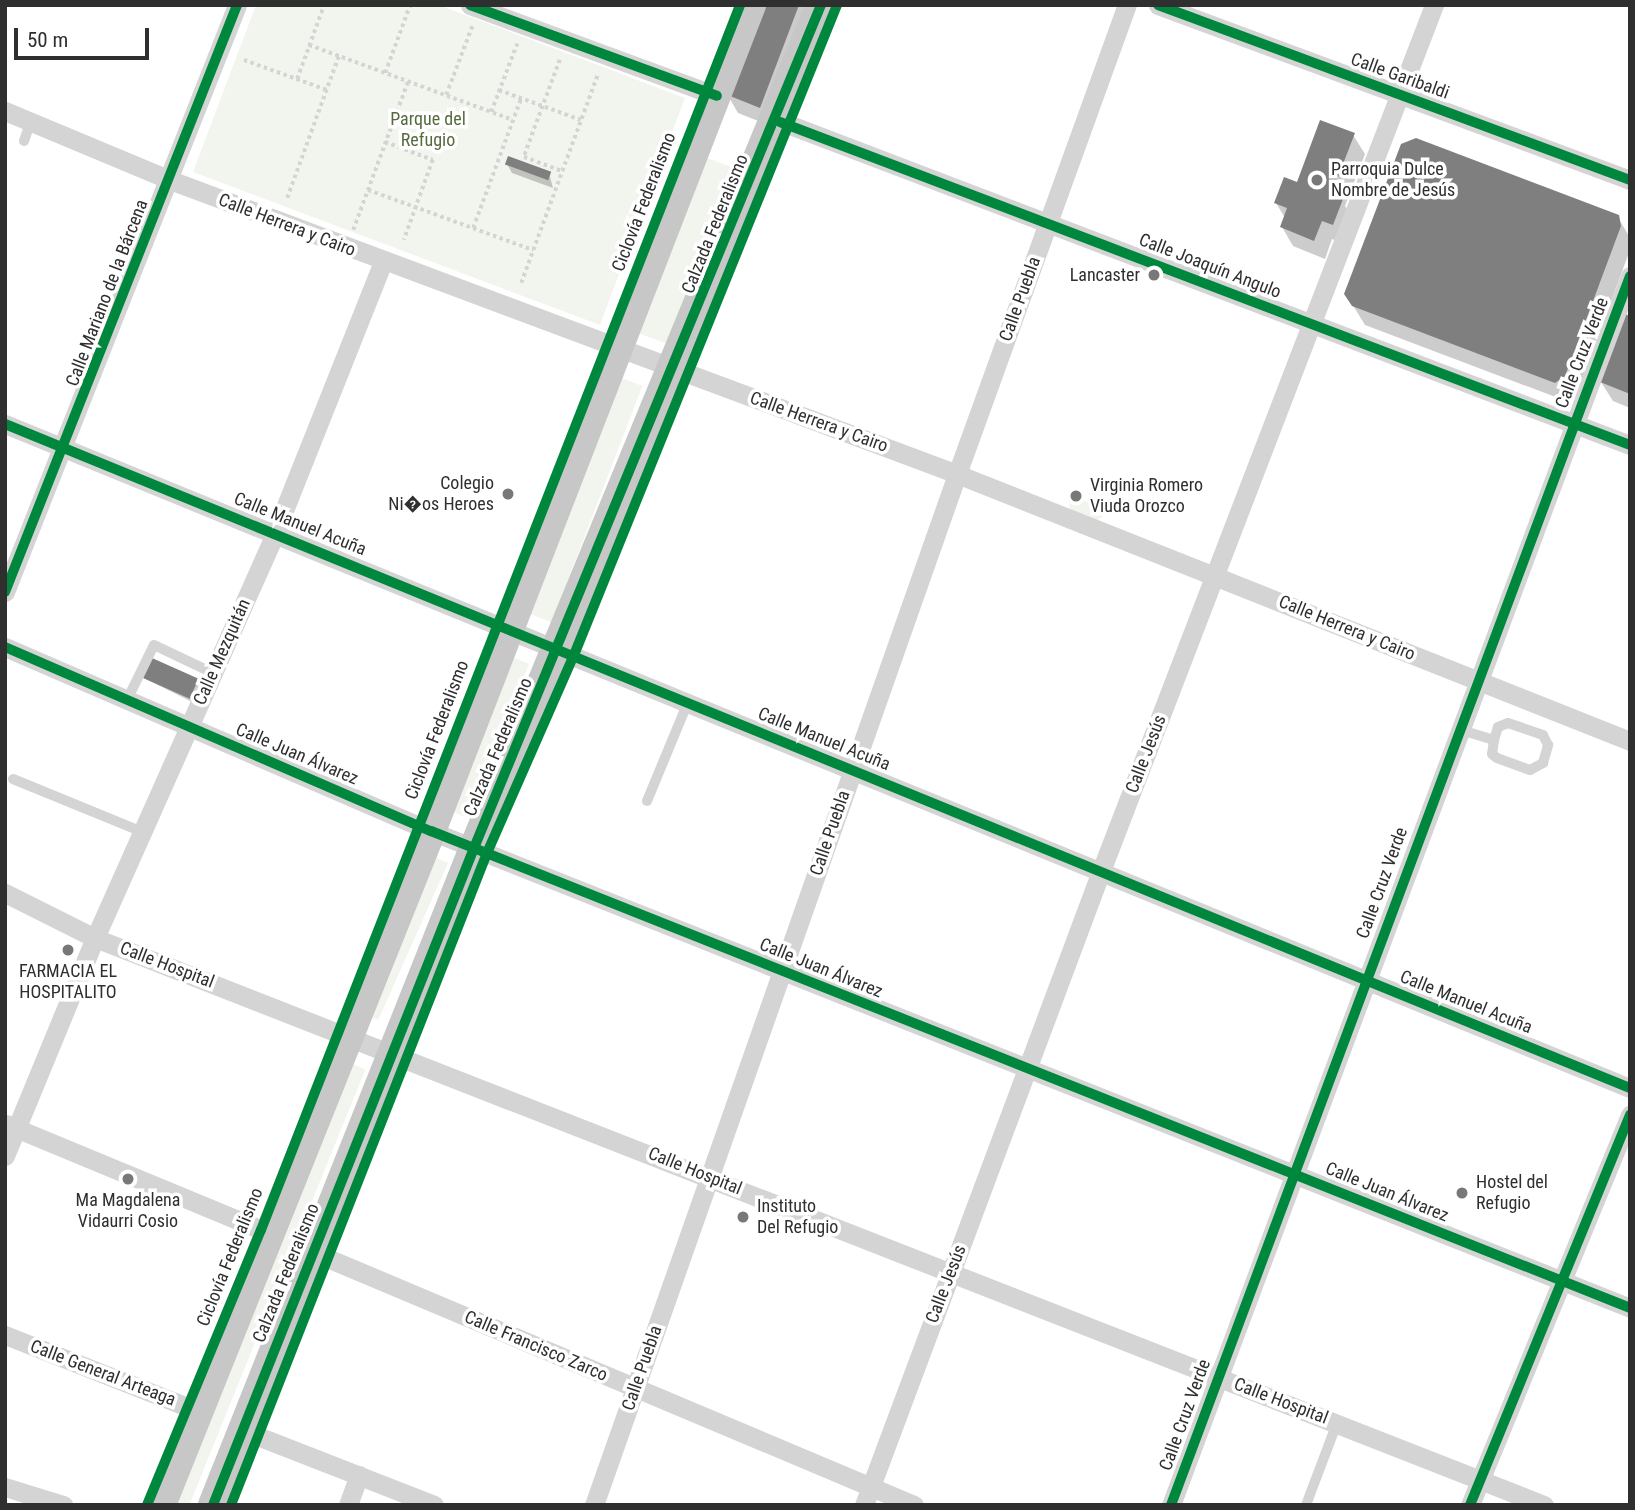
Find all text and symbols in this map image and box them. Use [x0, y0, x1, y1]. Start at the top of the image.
scale bar [18, 14, 152, 58]
text: 50 m [27, 28, 68, 52]
street label: Calle Garibaldi [1348, 48, 1452, 104]
park label: Parque del Refugio [390, 109, 466, 152]
street label: Ciclovía Federalismo [607, 129, 681, 275]
street label: Calzada Federalismo [677, 151, 753, 297]
place label: Parroquia Dulce Nombre de Jesús [1331, 159, 1455, 202]
marker: Parroquia Dulce Nombre de Jesús [1309, 172, 1325, 188]
street label: Calle Herrera y Cairo [215, 189, 359, 261]
street label: Calle Mariano de la Bárcena [61, 197, 153, 389]
street label: Calle Joaquín Angulo [1136, 229, 1284, 303]
street label: Calle Puebla [995, 254, 1045, 344]
place label: Lancaster [1070, 264, 1140, 286]
marker: Lancaster [1146, 267, 1162, 283]
street label: Calle Cruz Verde [1551, 295, 1613, 411]
street label: Calle Herrera y Cairo [747, 387, 891, 457]
place label: Colegio Ni�os Heroes [388, 473, 494, 516]
place label: Virginia Romero Viuda Orozco [1090, 475, 1203, 518]
marker: Colegio Ni�os Heroes [500, 486, 516, 502]
street label: Calle Manuel Acuña [231, 488, 369, 560]
marker: Virginia Romero Viuda Orozco [1068, 488, 1084, 504]
street label: Calle Herrera y Cairo [1276, 591, 1418, 665]
street label: Calle Mezquitán [189, 596, 255, 708]
street label: Ciclovía Federalismo [400, 657, 474, 803]
street label: Calzada Federalismo [459, 675, 537, 819]
street label: Calle Manuel Acuña [755, 703, 893, 775]
street label: Calle Jesús [1121, 712, 1171, 796]
street label: Calle Juan Álvarez [233, 718, 361, 790]
street label: Calle Puebla [805, 788, 855, 878]
street label: Calle Cruz Verde [1352, 824, 1412, 942]
street label: Calle Juan Álvarez [756, 933, 886, 1003]
street label: Calle Hospital [117, 937, 217, 993]
marker: FARMACIA EL HOSPITALITO [60, 942, 76, 958]
place label: FARMACIA EL HOSPITALITO [19, 961, 117, 1004]
street label: Calle Manuel Acuña [1397, 966, 1535, 1038]
street label: Calle Hospital [645, 1142, 745, 1200]
street label: Calle Juan Álvarez [1322, 1157, 1452, 1227]
marker: Ma Magdalena Vidaurri Cosio [120, 1171, 136, 1187]
place label: Hostel del Refugio [1476, 1172, 1548, 1214]
street label: Ciclovía Federalismo [192, 1185, 268, 1329]
marker: Hostel del Refugio [1454, 1185, 1470, 1201]
place label: Ma Magdalena Vidaurri Cosio [76, 1190, 180, 1232]
place label: Instituto Del Refugio [757, 1196, 838, 1238]
street label: Calzada Federalismo [248, 1200, 324, 1346]
marker: Instituto Del Refugio [735, 1209, 751, 1225]
street label: Calle Jesús [921, 1242, 971, 1326]
street label: Calle Francisco Zarco [461, 1306, 611, 1386]
street label: Calle Puebla [617, 1323, 667, 1413]
street label: Calle General Arteaga [27, 1335, 179, 1411]
street label: Calle Cruz Verde [1155, 1356, 1215, 1474]
street label: Calle Hospital [1231, 1373, 1331, 1429]

